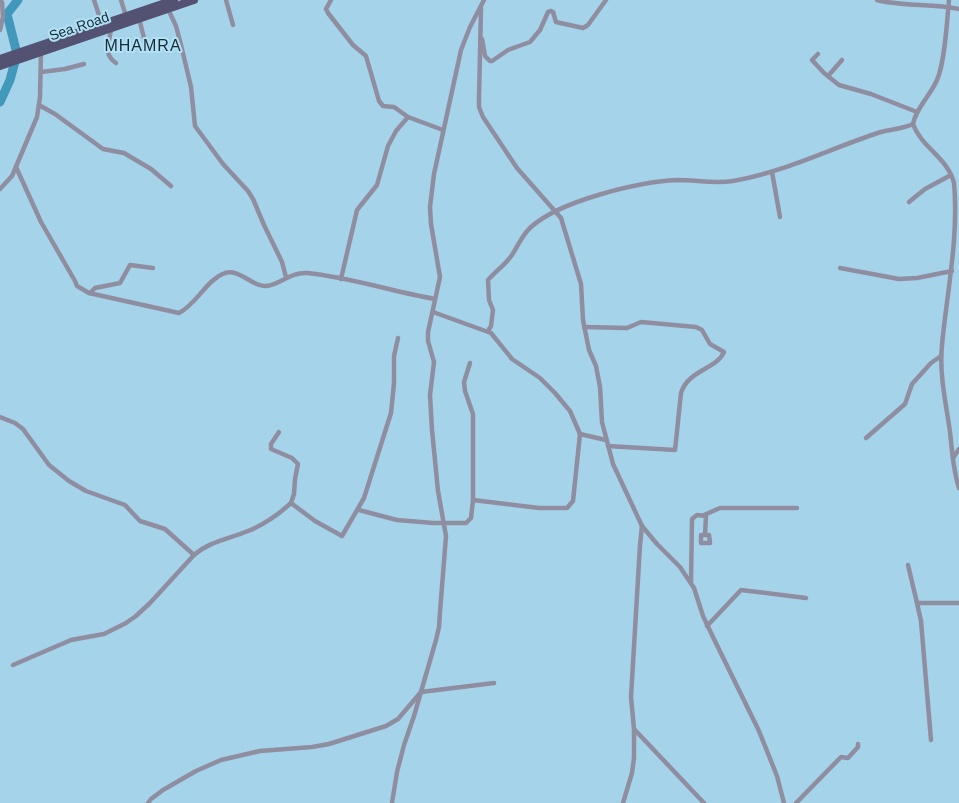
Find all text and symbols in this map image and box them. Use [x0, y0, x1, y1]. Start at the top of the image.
street label: Sea Road [47, 8, 111, 44]
district label: MHAMRA [104, 37, 182, 54]

